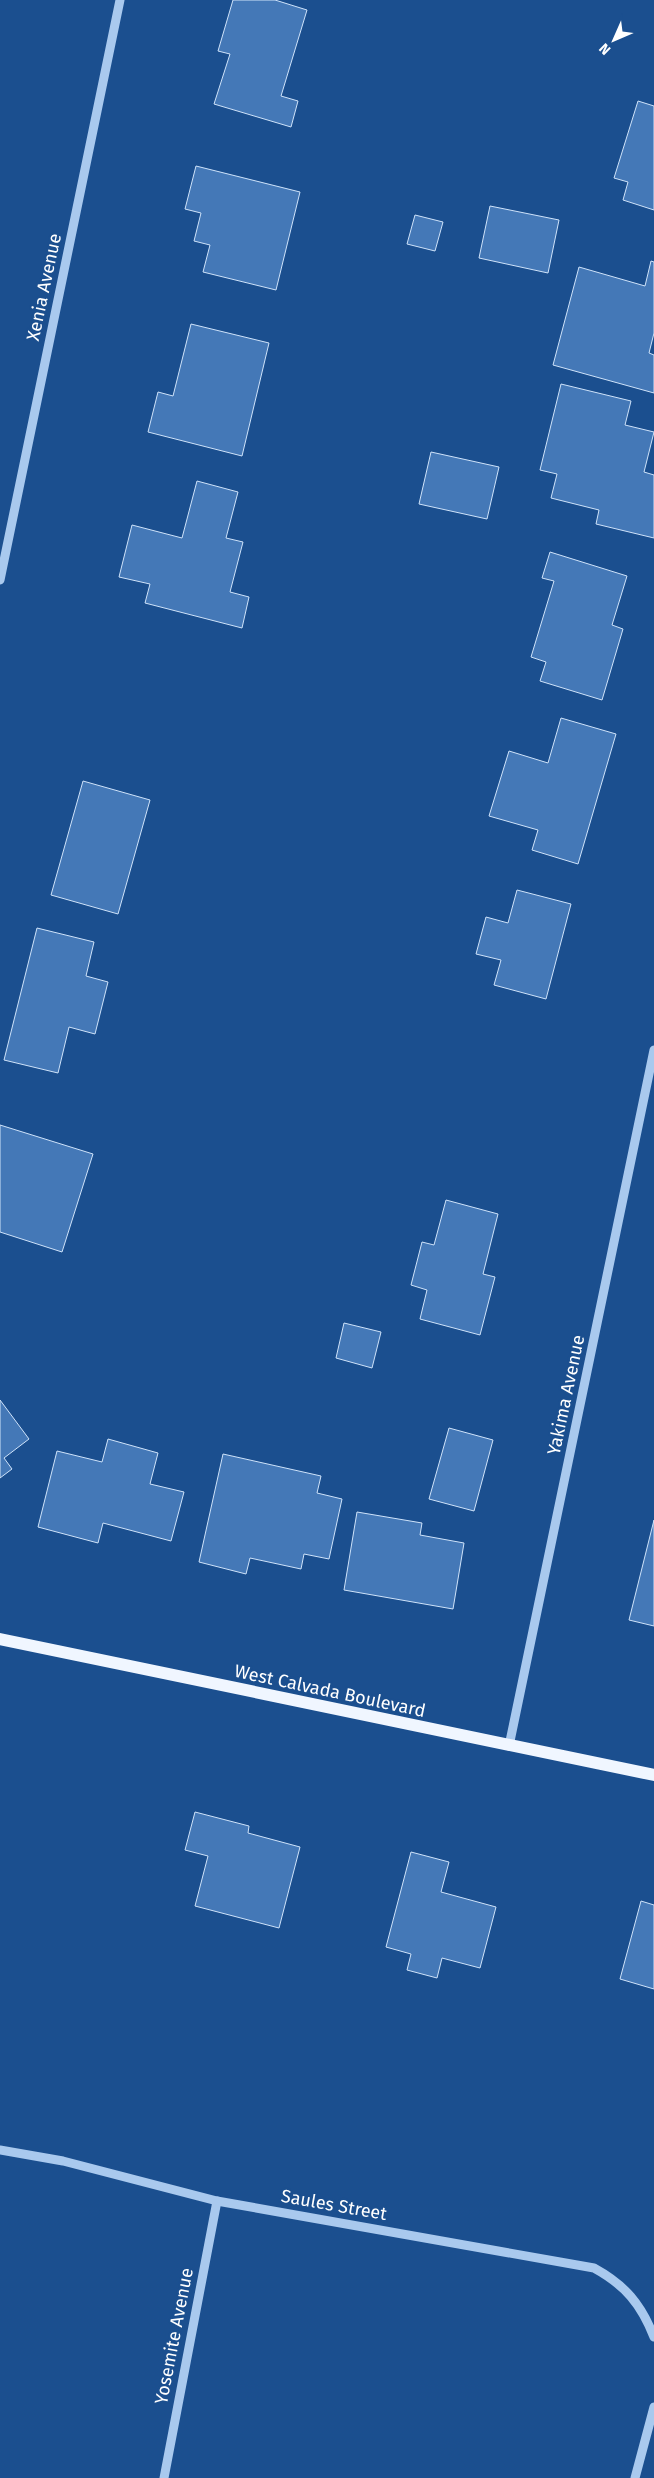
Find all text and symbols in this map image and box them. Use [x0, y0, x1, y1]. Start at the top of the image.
north arrow [589, 15, 639, 65]
text: N [596, 40, 614, 58]
street label: Xenia Avenue [22, 231, 66, 343]
street label: Yakima Avenue [543, 1333, 589, 1457]
street label: West Calvada Boulevard [232, 1660, 428, 1722]
street label: Saules Street [279, 2185, 389, 2225]
street label: Yosemite Avenue [150, 2266, 198, 2406]

